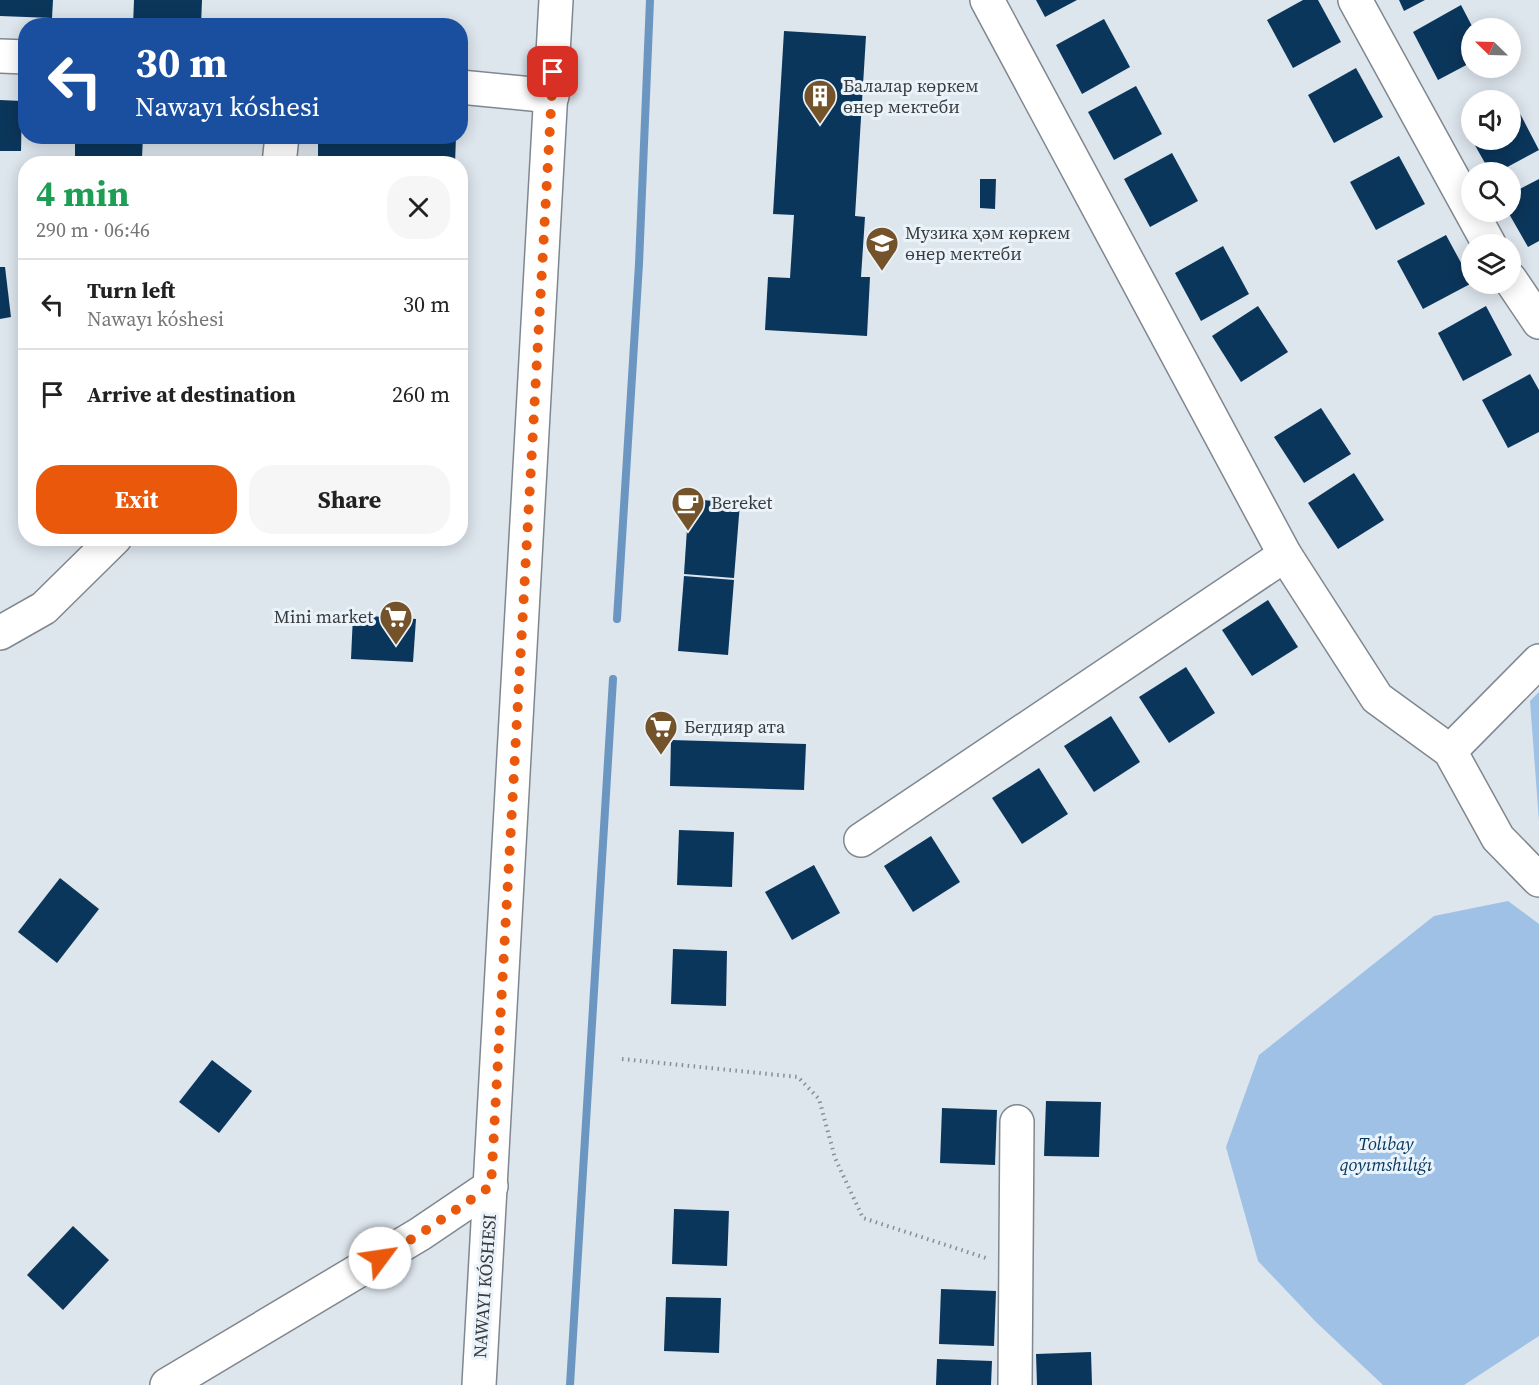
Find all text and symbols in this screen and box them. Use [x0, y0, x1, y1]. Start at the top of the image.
north arrow [1461, 18, 1521, 78]
map controls [1461, 18, 1521, 294]
text: 30 m [135, 33, 228, 91]
icon: left [36, 42, 114, 120]
pin [527, 46, 578, 97]
icon: arrive [536, 55, 569, 88]
place label: Балалар көркем өнер мектеби [843, 73, 979, 119]
building icon: Балалар көркем өнер мектеби [802, 78, 838, 125]
text: Nawayı kóshesi [135, 88, 320, 125]
button: sound [1461, 90, 1521, 150]
button: search [1461, 162, 1521, 222]
text: 4 min [36, 169, 129, 218]
button: close [387, 176, 450, 239]
text: 290 m · 06:46 [36, 216, 150, 244]
place label: Музика ҳәм көркем өнер мектеби [905, 220, 1070, 266]
school or university icon: Музика ҳәм көркем өнер мектеби [864, 225, 900, 272]
button: layers [1461, 234, 1521, 294]
text: Turn left [87, 275, 175, 305]
icon: left [36, 288, 69, 321]
text: 30 m [403, 289, 450, 319]
text: Nawayı kóshesi [87, 305, 224, 333]
icon: arrive [36, 378, 69, 411]
text: Arrive at destination [87, 379, 296, 409]
text: 260 m [392, 379, 450, 409]
button: Exit [36, 465, 237, 534]
button: Share [249, 465, 450, 534]
cafe icon: Bereket [670, 485, 706, 532]
place label: Bereket [711, 490, 773, 515]
supermarket icon: Mini market [378, 599, 414, 646]
place label: Mini market [274, 604, 373, 629]
supermarket icon: Бегдияр ата [643, 709, 679, 756]
place label: Бегдияр ата [684, 714, 786, 739]
park label: Tolıbay qoyımshılıǵı [1340, 1131, 1433, 1177]
street label: NAWAYI KÓSHESI [467, 1213, 502, 1359]
position arrow [348, 1226, 412, 1290]

